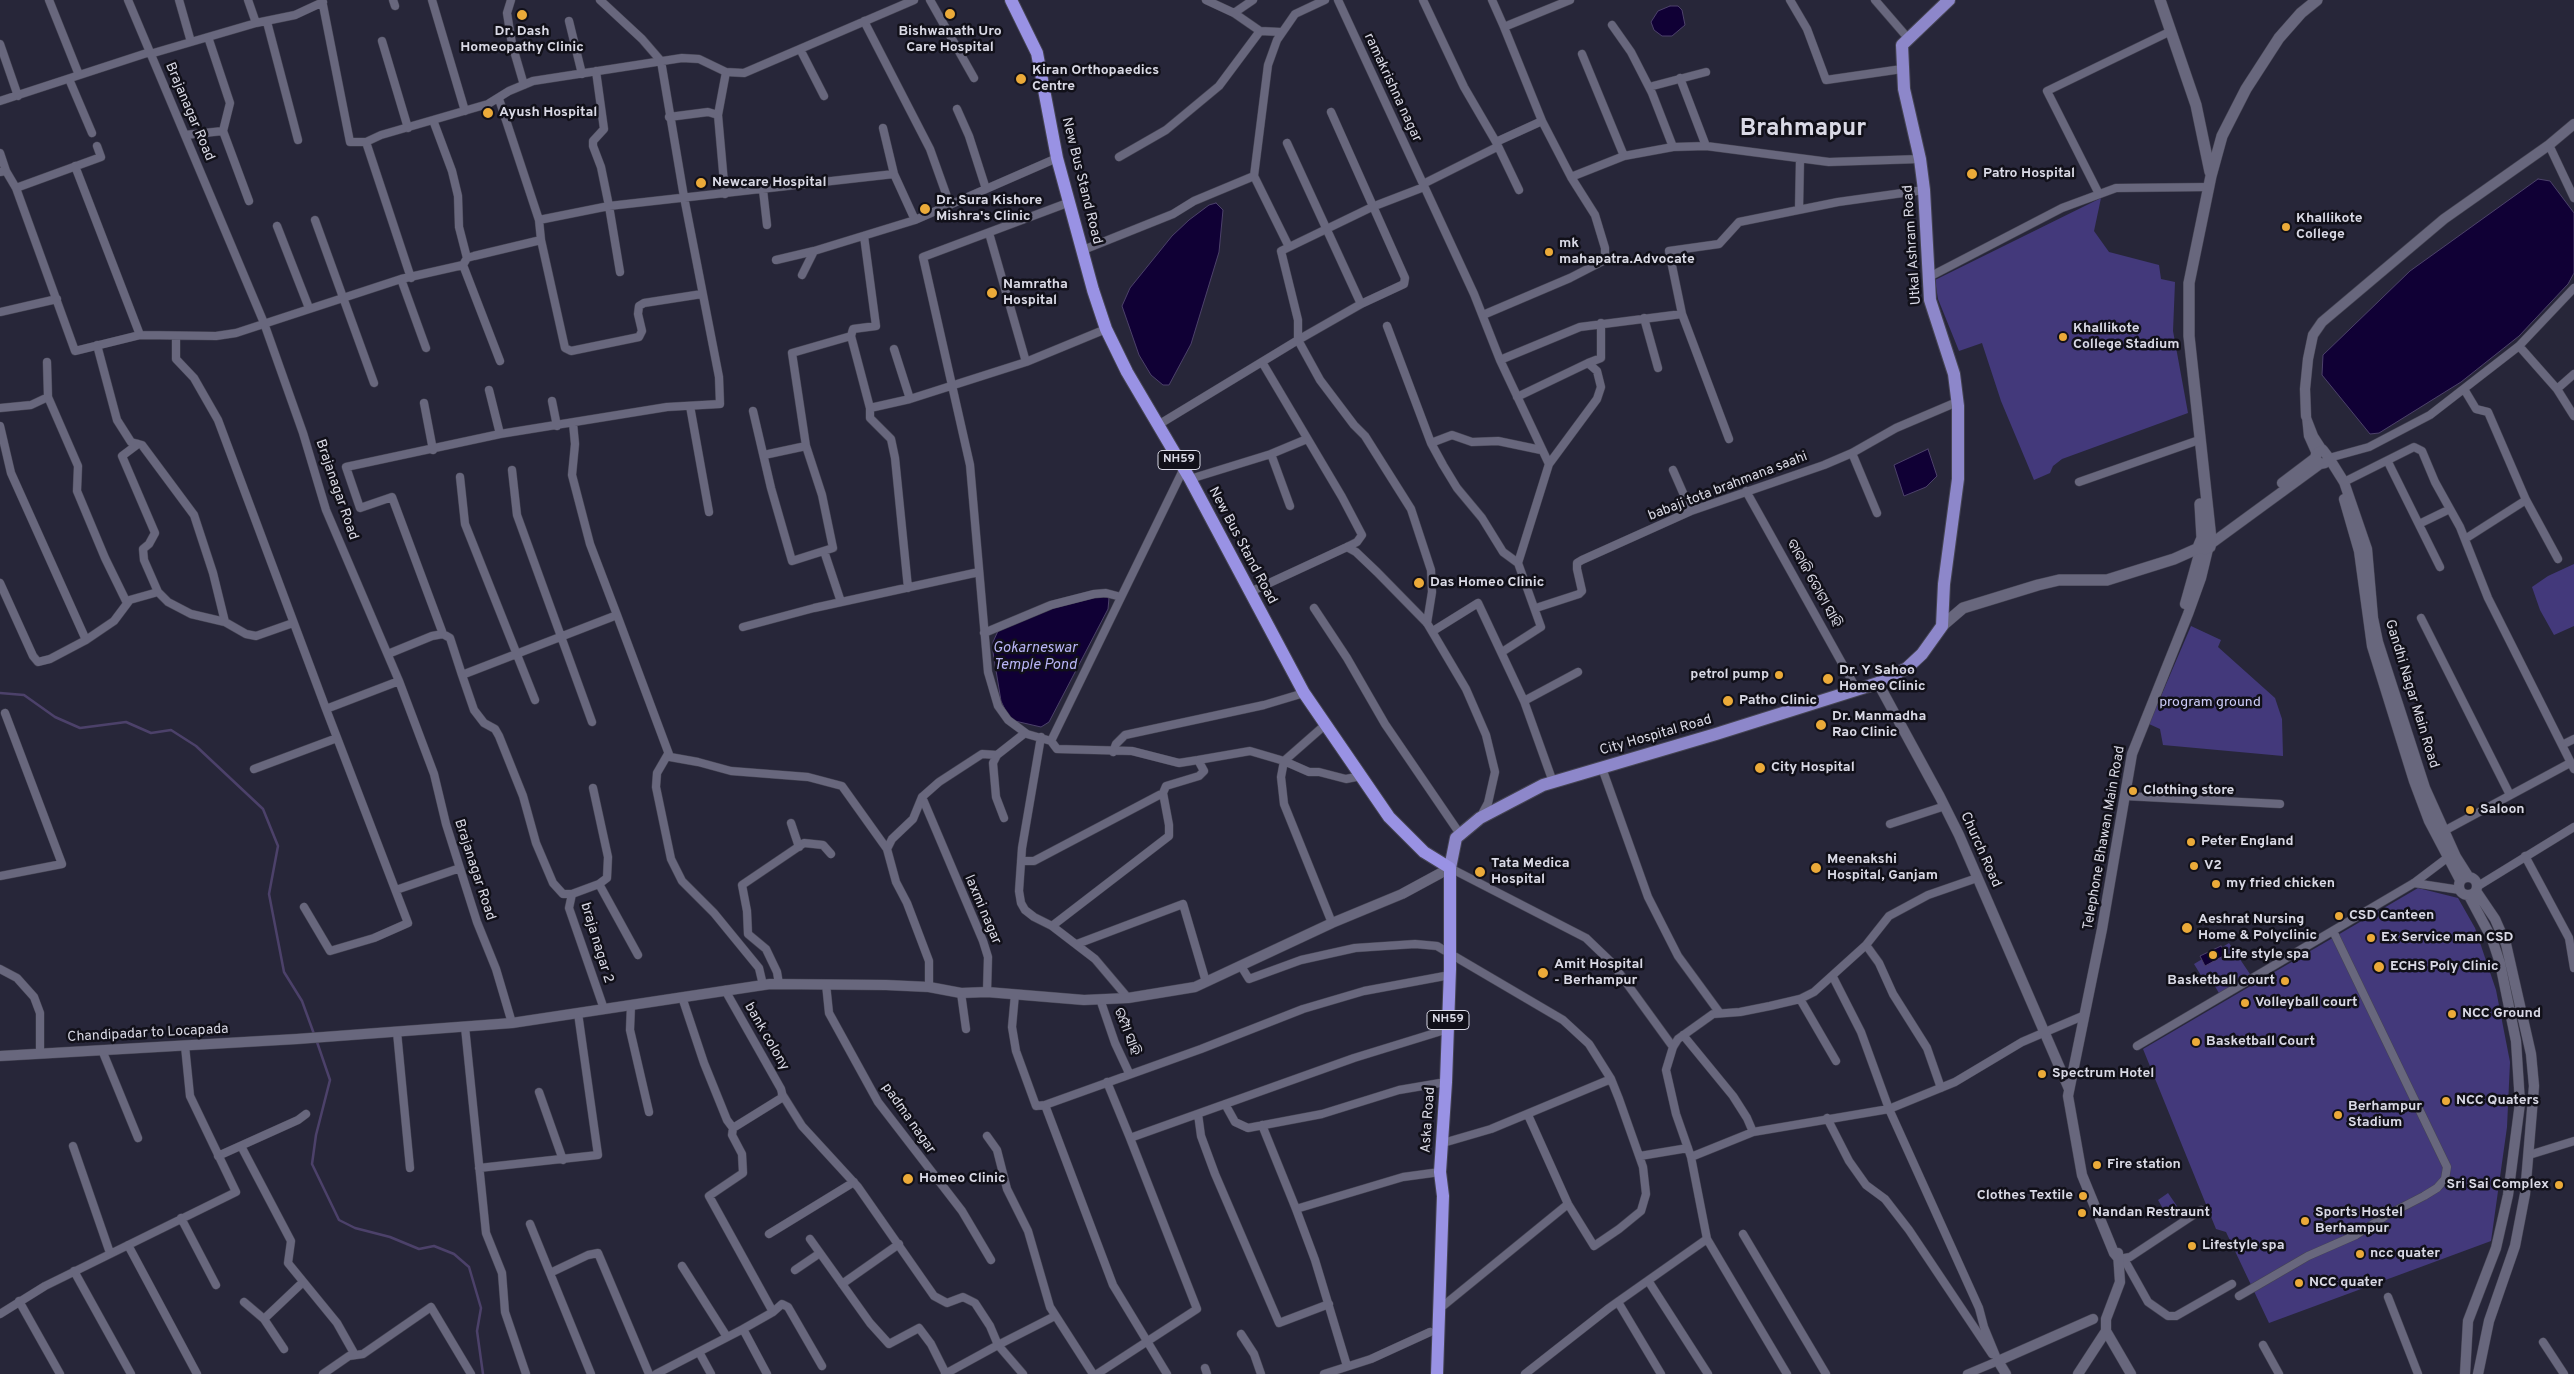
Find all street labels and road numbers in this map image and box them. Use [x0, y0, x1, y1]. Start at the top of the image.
street label: ramakrishna nagar [1359, 31, 1425, 145]
street label: Brajanagar Road [161, 60, 217, 164]
street label: New Bus Stand Road [1057, 116, 1105, 246]
street label: Utkal Ashram Road [1900, 184, 1926, 306]
street label: Brajanagar Road [311, 437, 361, 543]
street label: babaji tota brahmana saahi [1646, 449, 1810, 525]
road number: NH59 [1158, 450, 1200, 470]
street label: New Bus Stand Road [1204, 485, 1280, 607]
street label: ବାବାଜି ତୋଟା ସାହି [1782, 537, 1844, 631]
street label: Gandhi Nagar Main Road [2380, 618, 2442, 770]
street label: City Hospital Road [1598, 712, 1714, 760]
street label: Telephone Bhawan Main Road [2081, 745, 2129, 931]
street label: Church Road [1956, 810, 2004, 890]
street label: Brajanagar Road [450, 817, 498, 923]
street label: laxmi nagar [960, 873, 1004, 947]
street label: braja nagar 2 [576, 901, 616, 985]
street label: bank colony [740, 1000, 792, 1074]
street label: ରମ୍ପା ସାହି [1109, 1006, 1143, 1058]
road number: NH59 [1427, 1010, 1469, 1030]
street label: Chandipadar to Locapada [67, 1021, 229, 1047]
street label: padma nagar [877, 1080, 939, 1158]
street label: Aska Road [1418, 1086, 1440, 1154]

